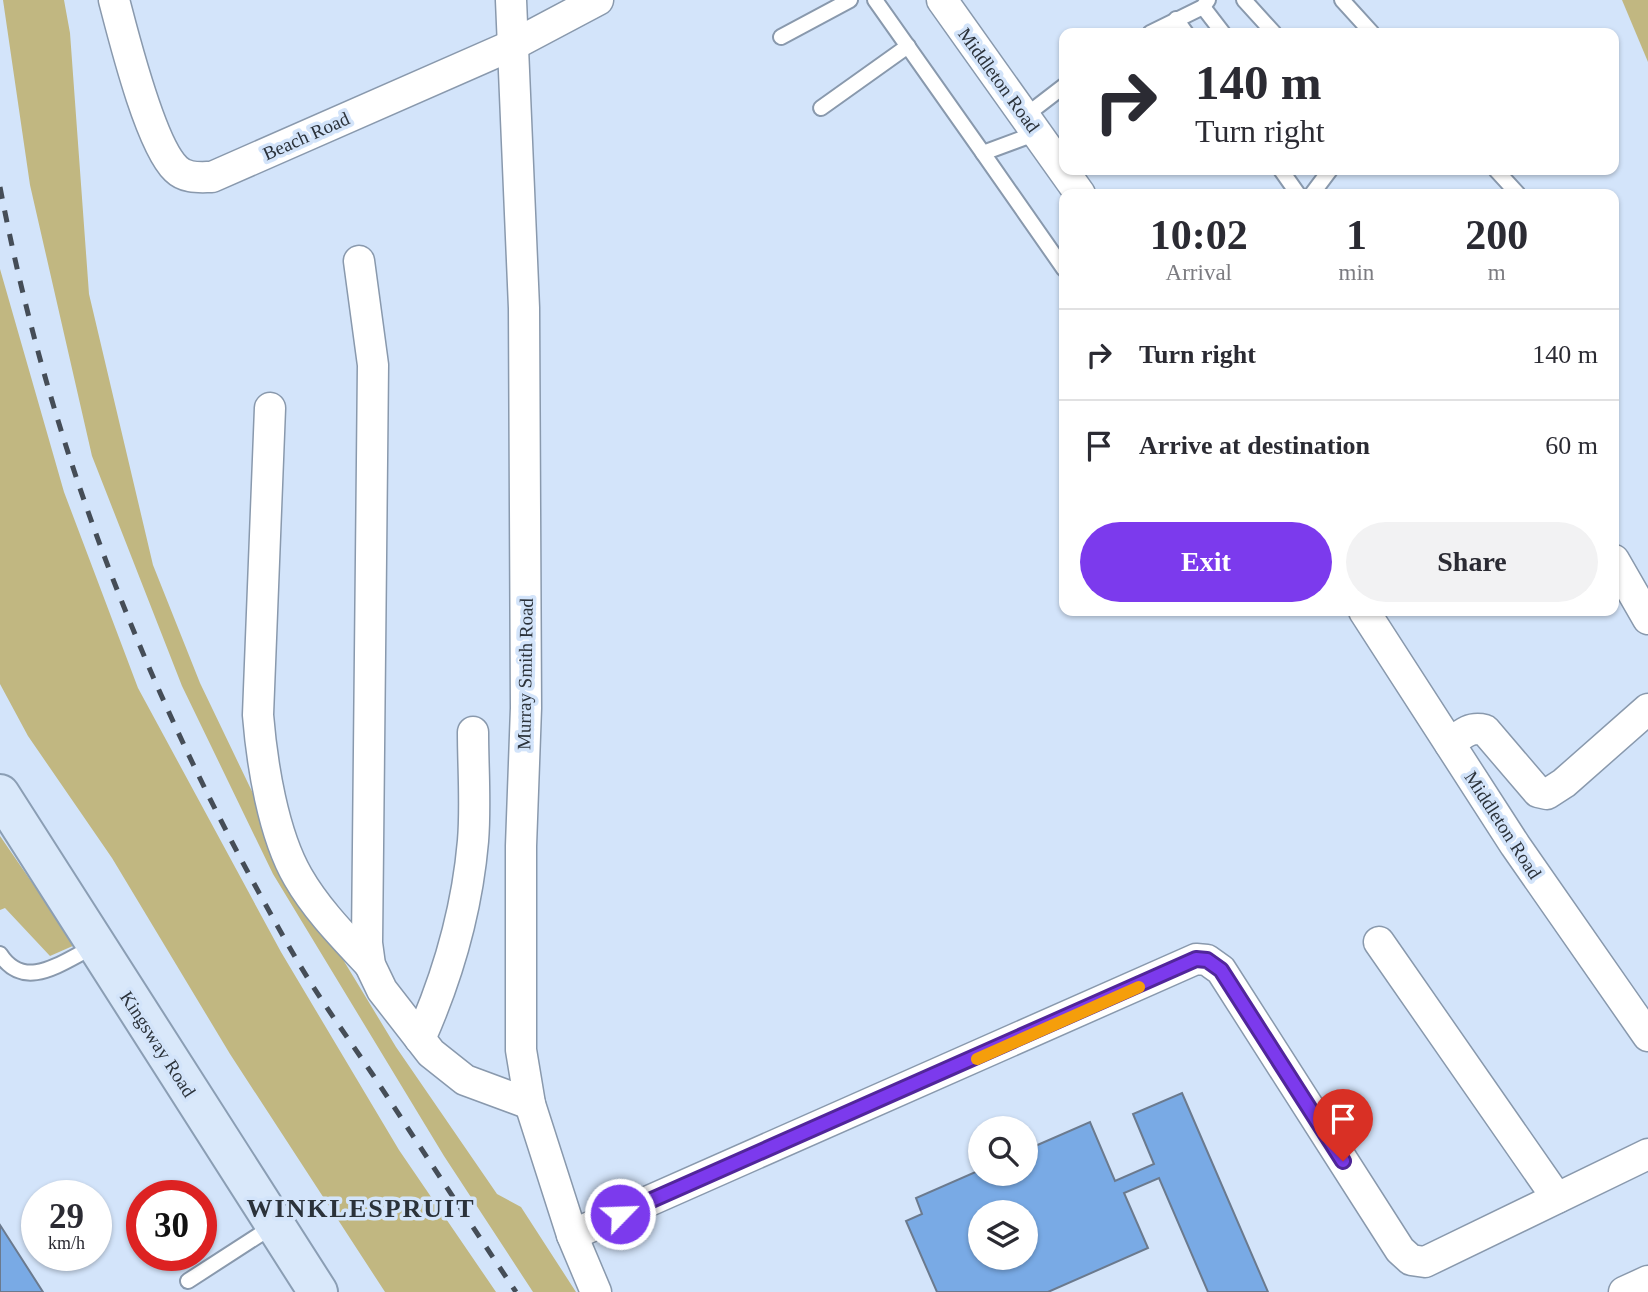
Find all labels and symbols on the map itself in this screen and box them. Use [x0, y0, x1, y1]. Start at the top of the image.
street label: Middleton Road [954, 24, 1044, 137]
street label: Beach Road [260, 107, 353, 164]
street label: Murray Smith Road [513, 597, 537, 750]
street label: Middleton Road [1460, 767, 1546, 883]
street label: Kingsway Road [116, 987, 200, 1101]
pin [1313, 1089, 1373, 1161]
position arrow [583, 1177, 657, 1251]
speed limit sign: 30 [126, 1180, 217, 1271]
district label: WINKLESPRUIT [246, 1194, 476, 1223]

